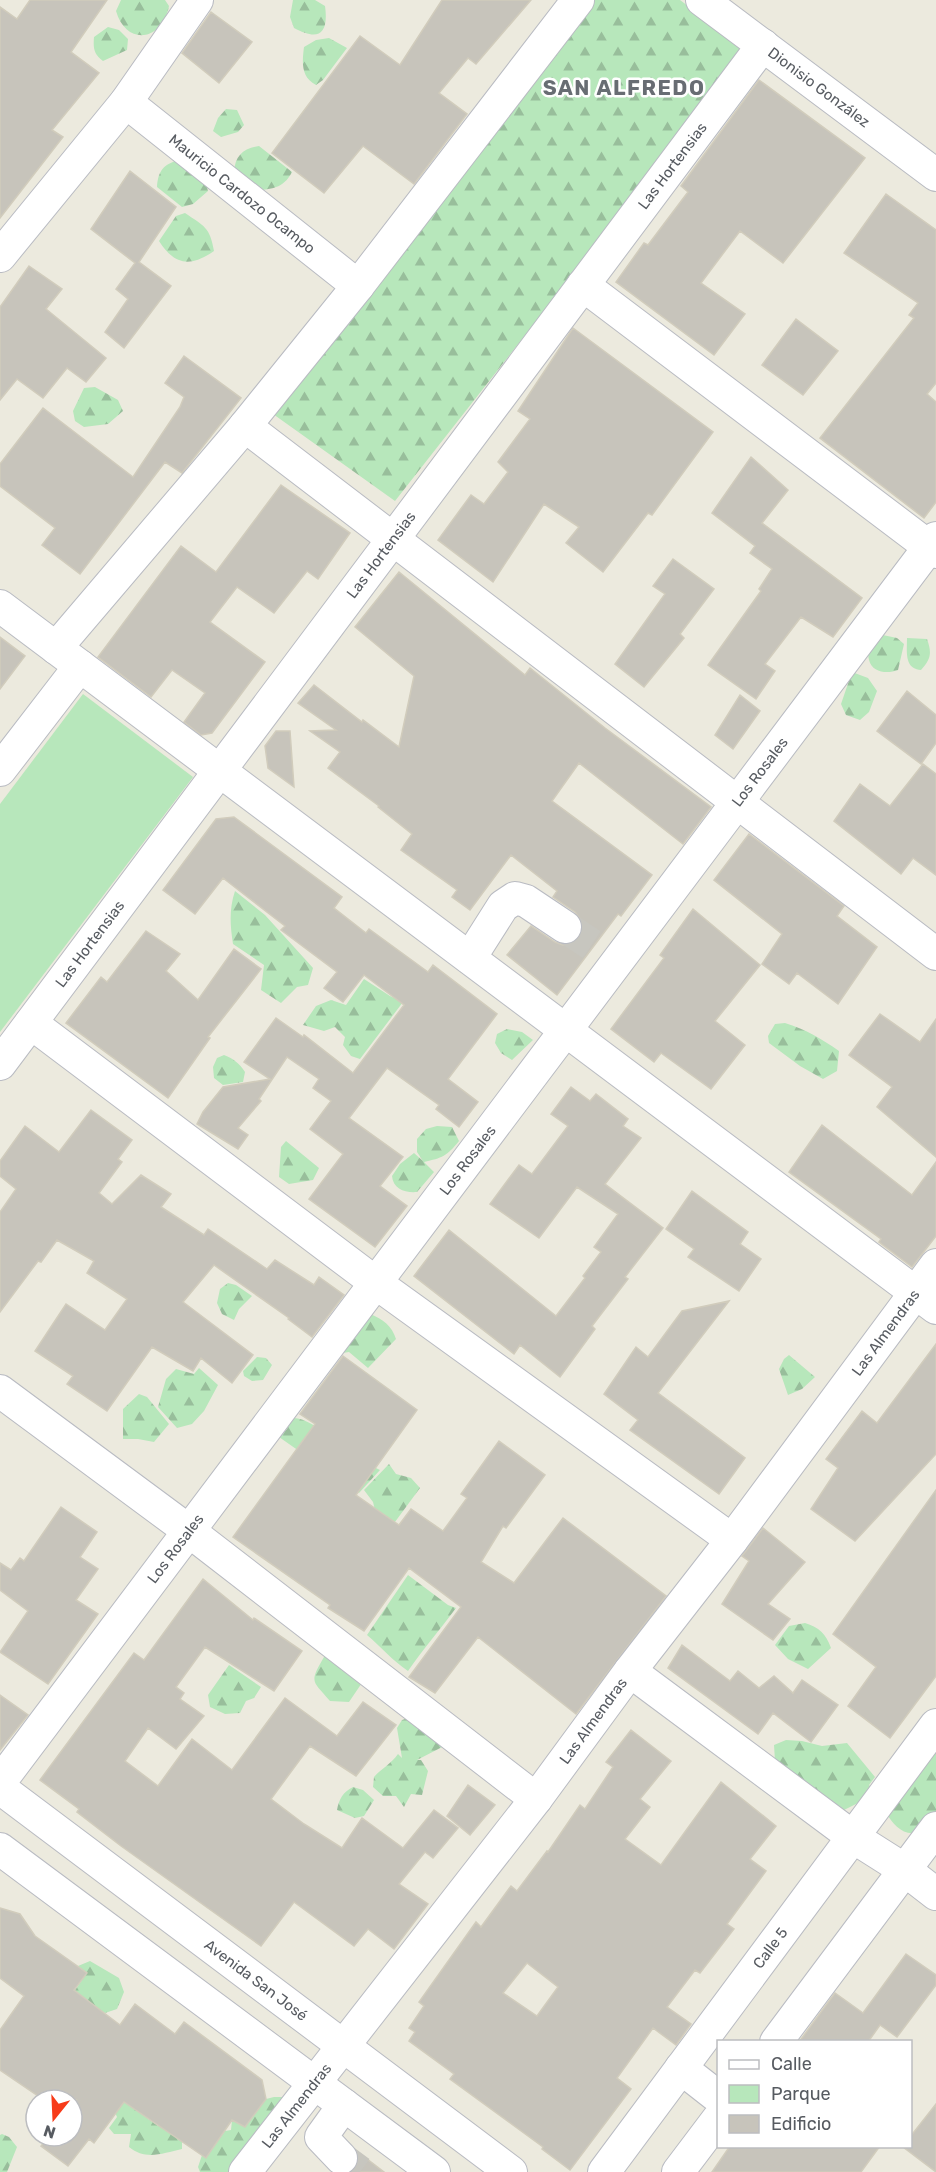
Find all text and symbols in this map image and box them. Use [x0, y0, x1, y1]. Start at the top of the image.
street label: Dionisio González [764, 44, 874, 132]
district label: SAN ALFREDO [543, 75, 705, 100]
street label: Las Hortensias [634, 119, 711, 213]
street label: Mauricio Cardozo Ocampo [165, 130, 319, 257]
street label: Las Hortensias [343, 508, 420, 602]
street label: Los Rosales [728, 733, 792, 810]
street label: Las Hortensias [52, 897, 128, 991]
street label: Los Rosales [436, 1122, 500, 1199]
street label: Las Almendras [848, 1286, 924, 1379]
street label: Los Rosales [144, 1510, 208, 1587]
street label: Las Almendras [556, 1674, 631, 1768]
street label: Calle 5 [749, 1924, 792, 1972]
street label: Avenida San José [201, 1936, 311, 2025]
legend [717, 2040, 912, 2148]
text: Calle [771, 2053, 812, 2075]
street label: Las Almendras [258, 2059, 336, 2152]
text: Parque [771, 2083, 831, 2105]
north arrow [24, 2088, 84, 2148]
text: Edificio [771, 2113, 831, 2135]
text: N [41, 2121, 58, 2143]

